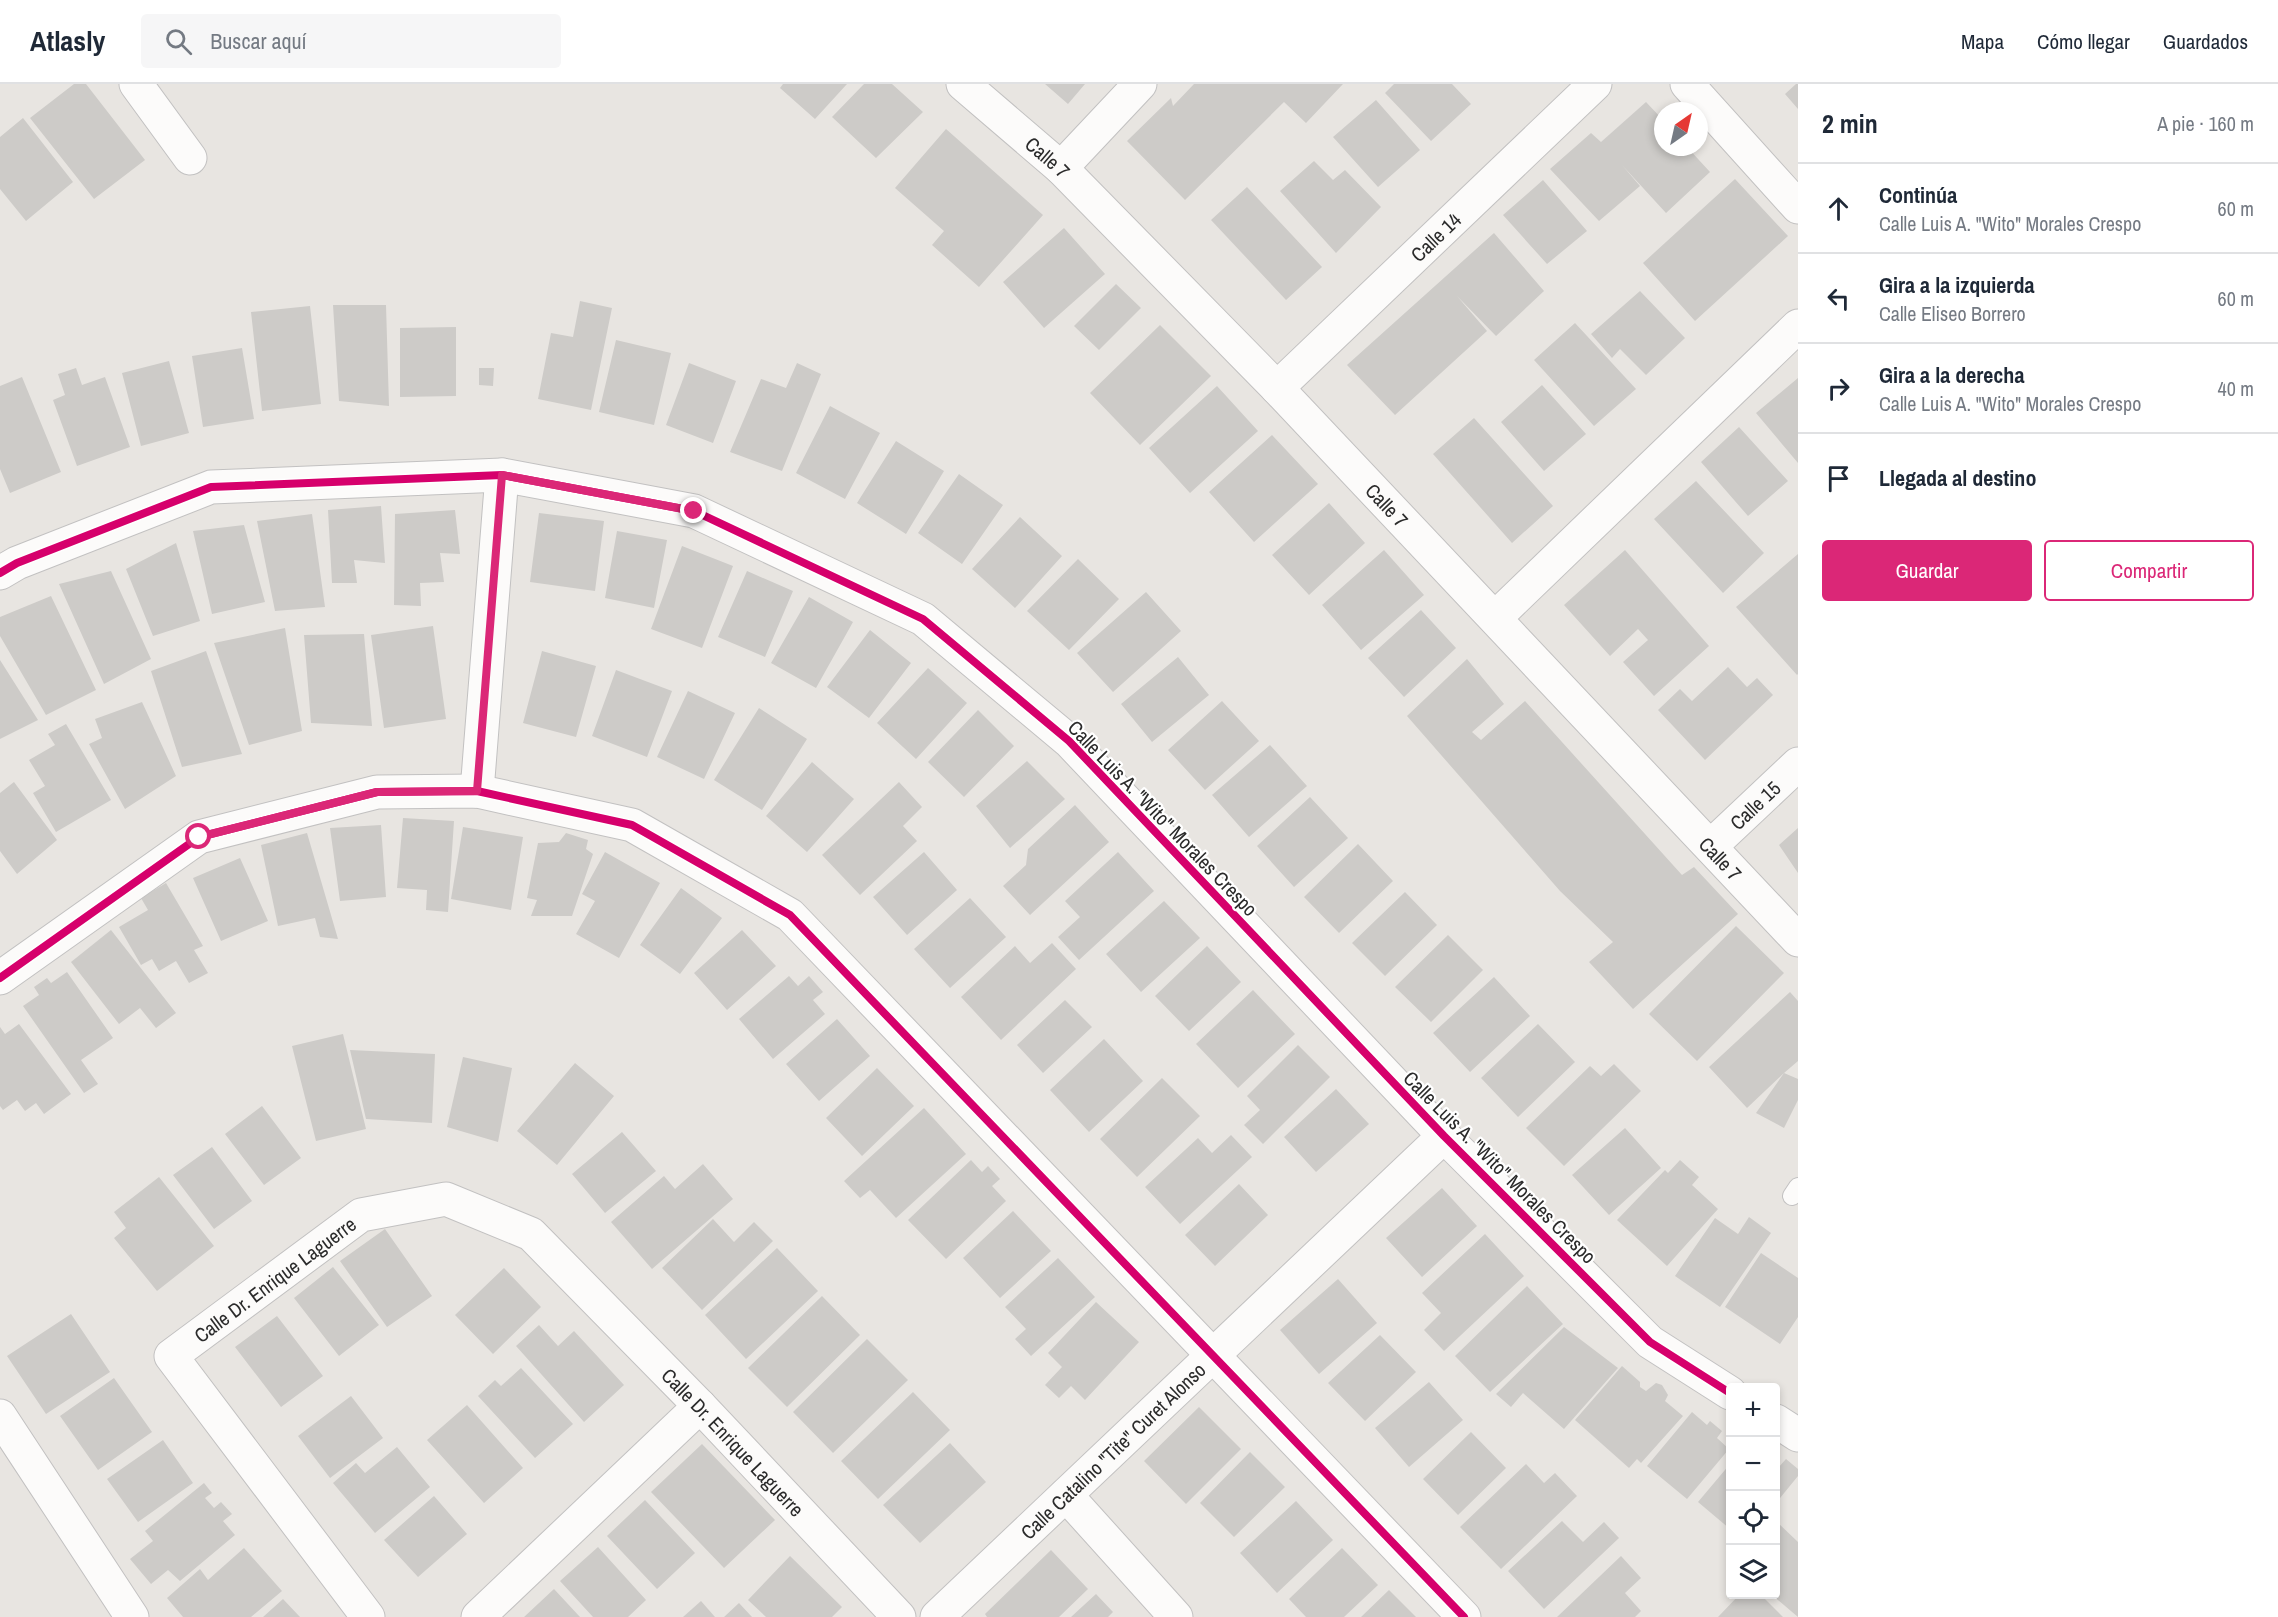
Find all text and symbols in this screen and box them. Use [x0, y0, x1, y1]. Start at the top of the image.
search box [141, 14, 561, 68]
text: Atlasly [30, 22, 105, 60]
icon: search [162, 25, 195, 58]
text: Buscar aquí [210, 26, 307, 56]
text: Mapa [1961, 27, 2004, 56]
text: Cómo llegar [2037, 27, 2130, 56]
text: Guardados [2163, 27, 2248, 56]
north arrow [1654, 102, 1708, 156]
text: 2 min [1822, 106, 1878, 141]
text: A pie · 160 m [2157, 110, 2254, 137]
street label: Calle 7 [1020, 130, 1077, 183]
text: Continúa [1879, 180, 1957, 210]
icon: ahead [1822, 192, 1855, 225]
text: 60 m [2218, 195, 2254, 222]
street label: Calle 14 [1404, 206, 1466, 267]
text: Calle Luis A. "Wito" Morales Crespo [1879, 210, 2141, 237]
text: Gira a la izquierda [1879, 270, 2034, 300]
icon: left [1822, 282, 1855, 315]
text: 60 m [2218, 285, 2254, 312]
text: Calle Eliseo Borrero [1879, 300, 2026, 327]
text: Gira a la derecha [1879, 360, 2024, 390]
icon: right [1822, 372, 1855, 405]
text: 40 m [2218, 375, 2254, 402]
text: Calle Luis A. "Wito" Morales Crespo [1879, 390, 2141, 417]
icon: arrive [1822, 462, 1855, 495]
text: Llegada al destino [1879, 463, 2036, 493]
street label: Calle 7 [1360, 477, 1415, 533]
route end [680, 497, 706, 523]
button: Guardar [1822, 540, 2032, 601]
button: Compartir [2044, 540, 2254, 601]
street label: Calle Luis A. "Wito" Morales Crespo [1062, 714, 1264, 922]
street label: Calle 15 [1724, 774, 1786, 835]
route start [185, 823, 211, 849]
street label: Calle 7 [1693, 830, 1748, 886]
street label: Calle Luis A. "Wito" Morales Crespo [1398, 1065, 1602, 1269]
street label: Calle Dr. Enrique Laguerre [188, 1210, 361, 1348]
street label: Calle Catalino "Tite" Curet Alonso [1014, 1356, 1211, 1545]
street label: Calle Dr. Enrique Laguerre [656, 1362, 810, 1522]
map controls [1726, 1383, 1780, 1599]
button: + [1726, 1383, 1780, 1437]
button: − [1726, 1437, 1780, 1491]
button: locate [1726, 1491, 1780, 1545]
button: layers [1726, 1545, 1780, 1599]

